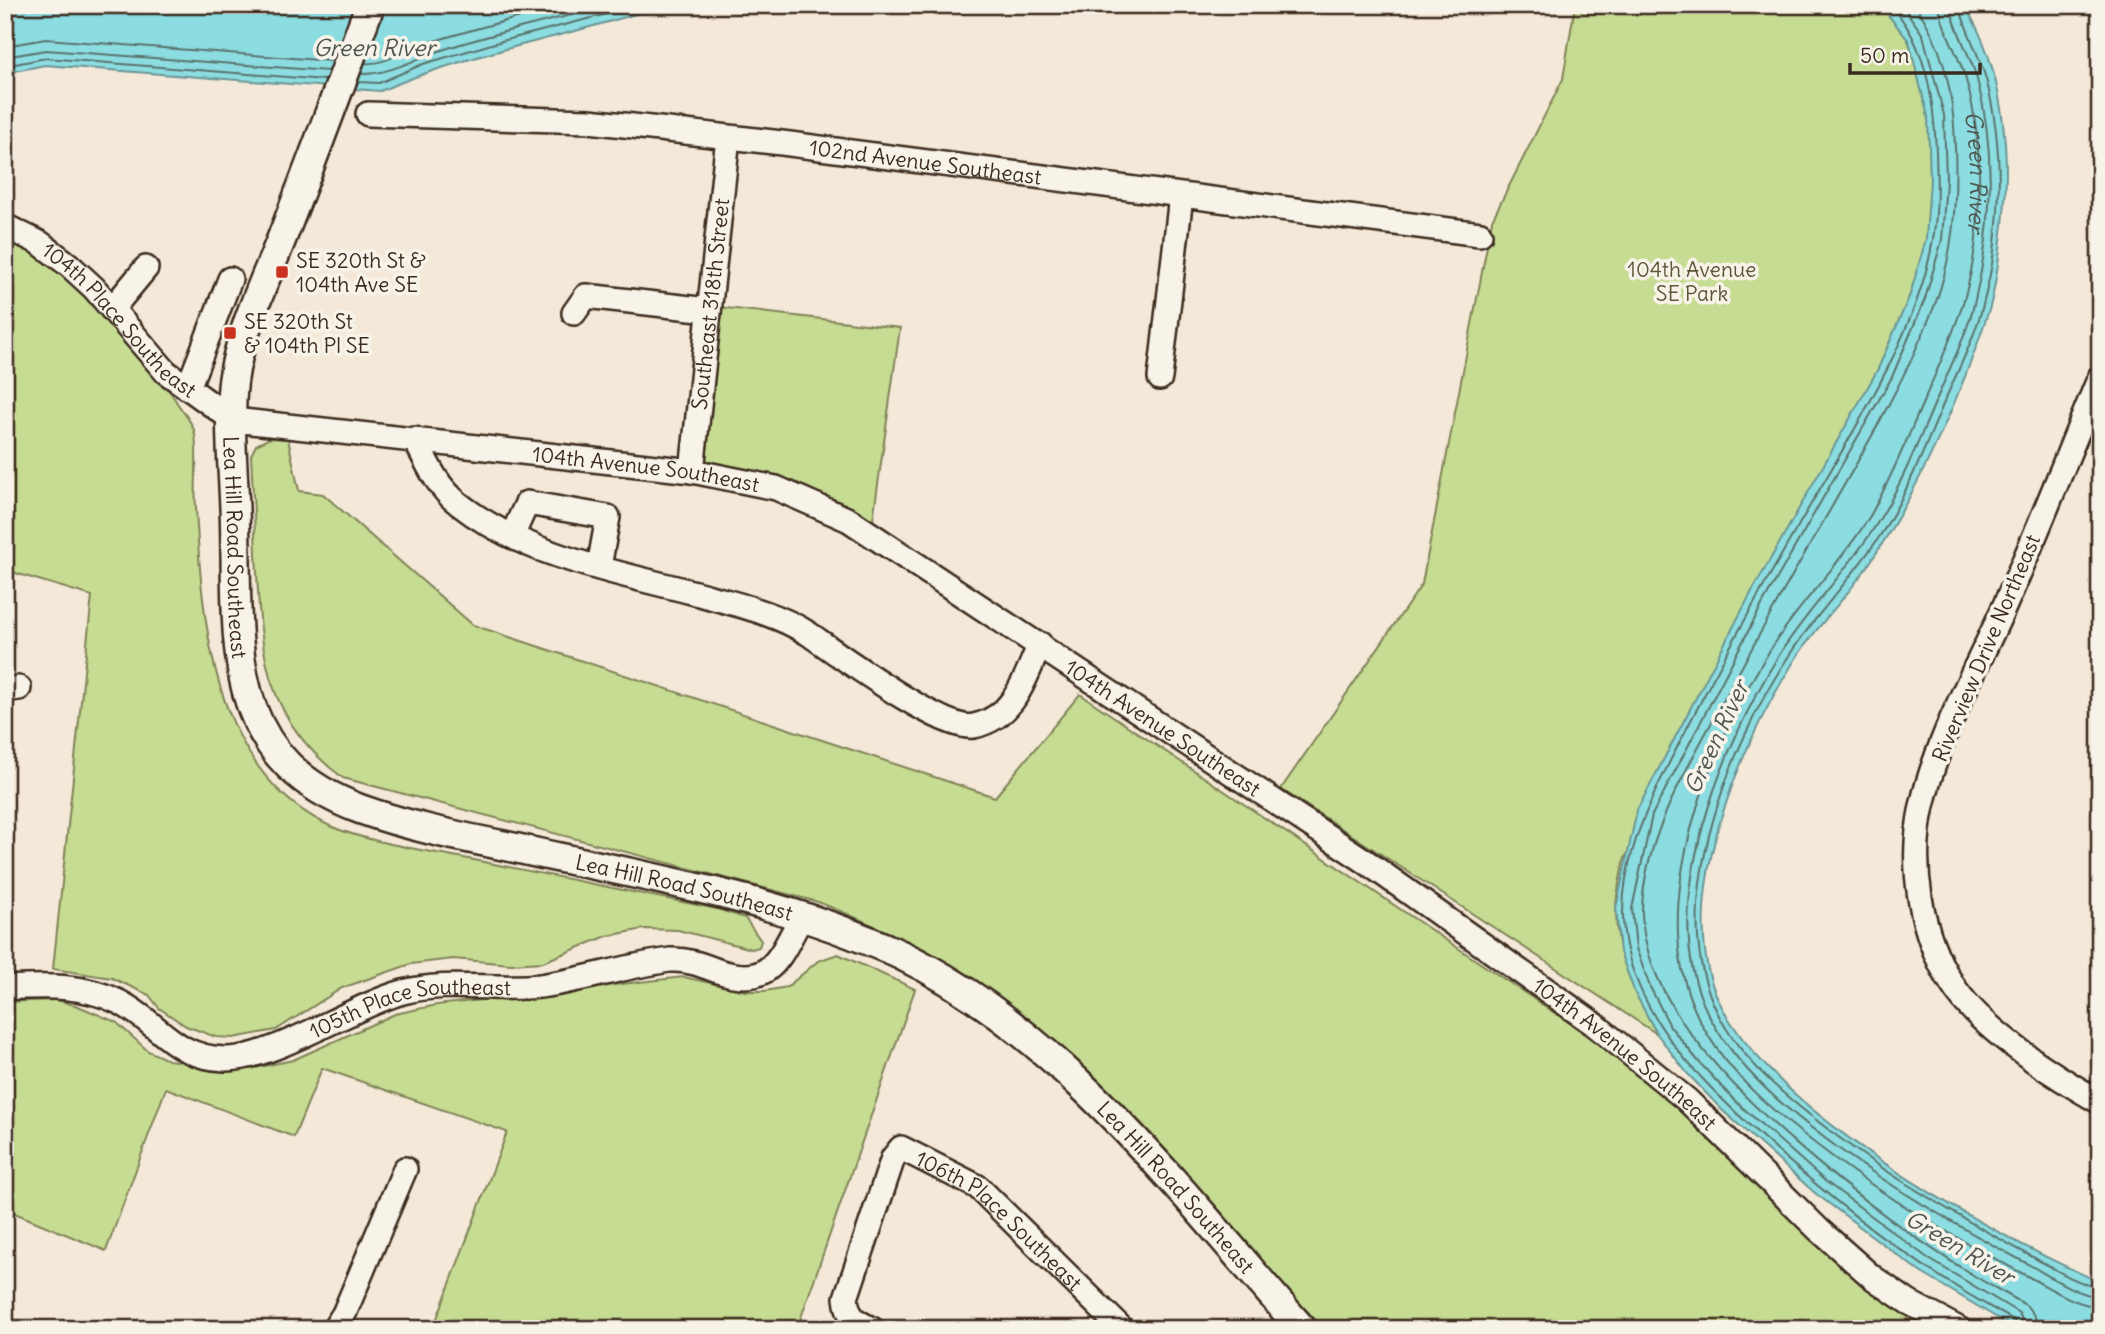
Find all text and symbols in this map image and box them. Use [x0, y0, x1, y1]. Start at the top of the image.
scale bar [1850, 32, 1979, 76]
water label: Green River [313, 33, 437, 62]
text: 50 m [1860, 42, 1909, 69]
water label: Green River [1959, 109, 1994, 237]
street label: 102nd Avenue Southeast [808, 133, 1043, 190]
street label: Southeast 318th Street [685, 197, 735, 411]
street label: 104th Place Southeast [37, 236, 202, 403]
place label: SE 320th St & 104th Ave SE [296, 247, 426, 298]
park label: 104th Avenue SE Park [1628, 256, 1756, 307]
marker: SE 320th St & 104th Ave SE [274, 264, 290, 280]
place label: SE 320th St & 104th Pl SE [244, 308, 370, 359]
marker: SE 320th St & 104th Pl SE [222, 325, 238, 341]
street label: Lea Hill Road Southeast [218, 436, 254, 660]
street label: 104th Avenue Southeast [531, 440, 762, 498]
street label: Riverview Drive Northeast [1926, 530, 2046, 766]
street label: 104th Avenue Southeast [1060, 653, 1266, 802]
water label: Green River [1677, 673, 1756, 798]
street label: Lea Hill Road Southeast [573, 848, 796, 926]
street label: 104th Avenue Southeast [1528, 971, 1723, 1136]
street label: 105th Place Southeast [305, 973, 511, 1044]
street label: Lea Hill Road Southeast [1092, 1095, 1261, 1279]
street label: 106th Place Southeast [911, 1144, 1088, 1296]
water label: Green River [1900, 1203, 2022, 1292]

